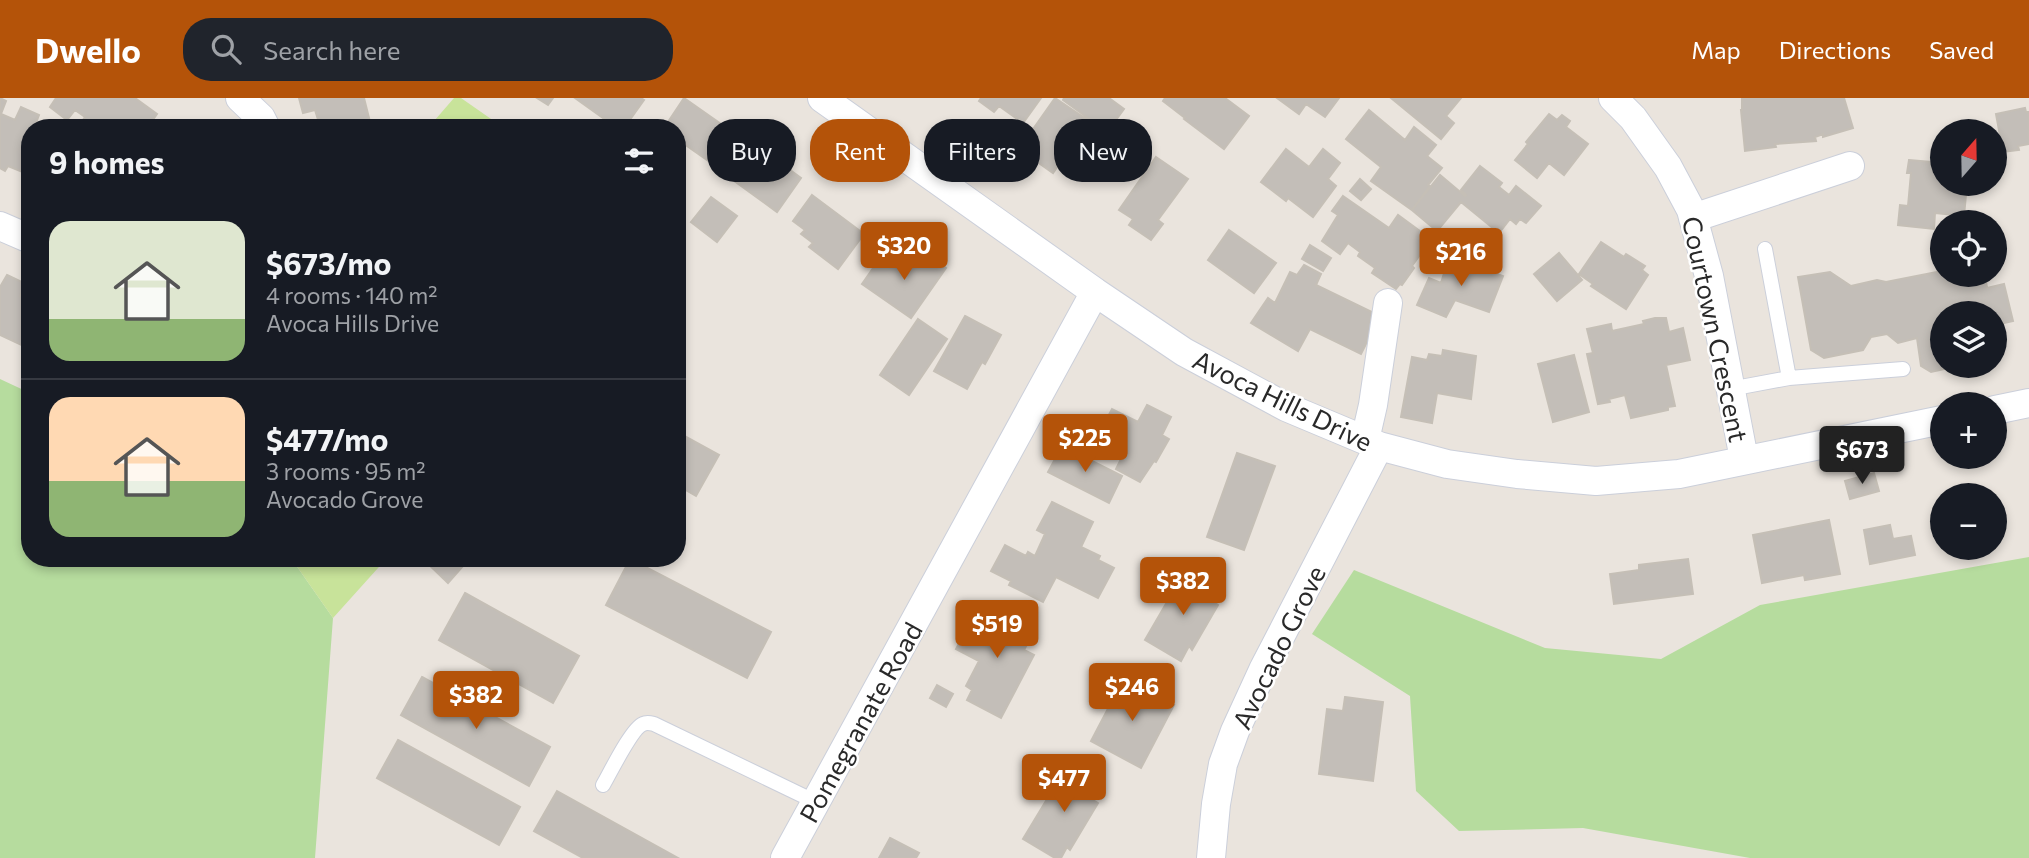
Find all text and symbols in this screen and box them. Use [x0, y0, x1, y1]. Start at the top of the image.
search box [183, 18, 673, 81]
text: Dwello [35, 29, 141, 70]
icon: search [207, 30, 245, 68]
text: Search here [263, 34, 401, 65]
text: Map [1691, 35, 1741, 64]
text: Directions [1779, 35, 1891, 64]
text: Saved [1929, 35, 1994, 64]
chip: Buy [707, 119, 796, 182]
chip: Rent [810, 119, 910, 182]
chip: Filters [924, 119, 1040, 182]
chip: New [1054, 119, 1152, 182]
north arrow [1930, 119, 2007, 196]
map controls [1930, 119, 2007, 560]
icon: filters [620, 142, 658, 180]
text: 9 homes [49, 143, 164, 180]
button: locate [1930, 210, 2007, 287]
street label: Courtown Crescent [1677, 213, 1755, 445]
pin: $320 [863, 222, 945, 282]
pin: $216 [1420, 228, 1502, 288]
text: $320 [877, 231, 931, 259]
text: $216 [1436, 237, 1486, 265]
text: $673/mo [266, 244, 392, 281]
icon: home [105, 249, 189, 333]
text: 4 rooms · 140 m² [266, 281, 438, 309]
button: layers [1930, 301, 2007, 378]
text: Avoca Hills Drive [266, 309, 439, 337]
street label: Avoca Hills Drive [1188, 343, 1378, 457]
button: + [1930, 392, 2007, 469]
pin: $225 [1044, 414, 1126, 474]
text: $477/mo [266, 420, 388, 457]
text: $225 [1059, 423, 1111, 451]
icon: home [105, 425, 189, 509]
pin: $673 [1821, 426, 1903, 486]
text: $673 [1835, 435, 1889, 463]
text: 3 rooms · 95 m² [266, 457, 425, 485]
button: − [1930, 483, 2007, 560]
text: Avocado Grove [266, 485, 423, 513]
pin: $382 [1142, 558, 1224, 617]
street label: Avocado Grove [1225, 560, 1331, 734]
text: $382 [1156, 566, 1210, 594]
pin: $519 [956, 601, 1038, 660]
text: $519 [971, 609, 1023, 637]
street label: Pomegranate Road [792, 617, 928, 827]
pin: $246 [1091, 664, 1173, 723]
pin: $382 [435, 672, 517, 731]
text: $246 [1105, 672, 1159, 700]
text: $382 [449, 680, 503, 708]
pin: $477 [1023, 754, 1105, 814]
text: $477 [1038, 763, 1090, 791]

